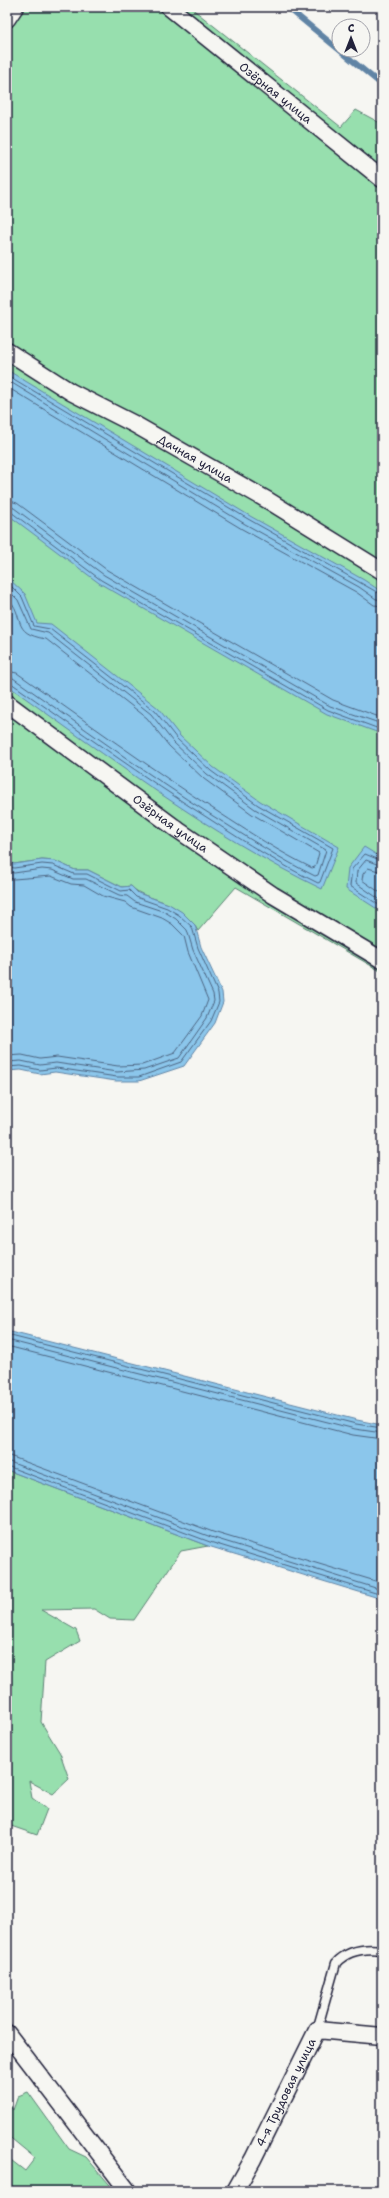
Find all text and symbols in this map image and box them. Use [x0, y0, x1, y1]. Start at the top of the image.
north arrow [331, 18, 371, 58]
text: С [348, 21, 355, 36]
street label: Озёрная улица [236, 59, 316, 128]
street label: Дачная улица [155, 431, 236, 487]
street label: Озёрная улица [129, 791, 212, 857]
street label: 4-я Трудовая улица [252, 2035, 320, 2149]

